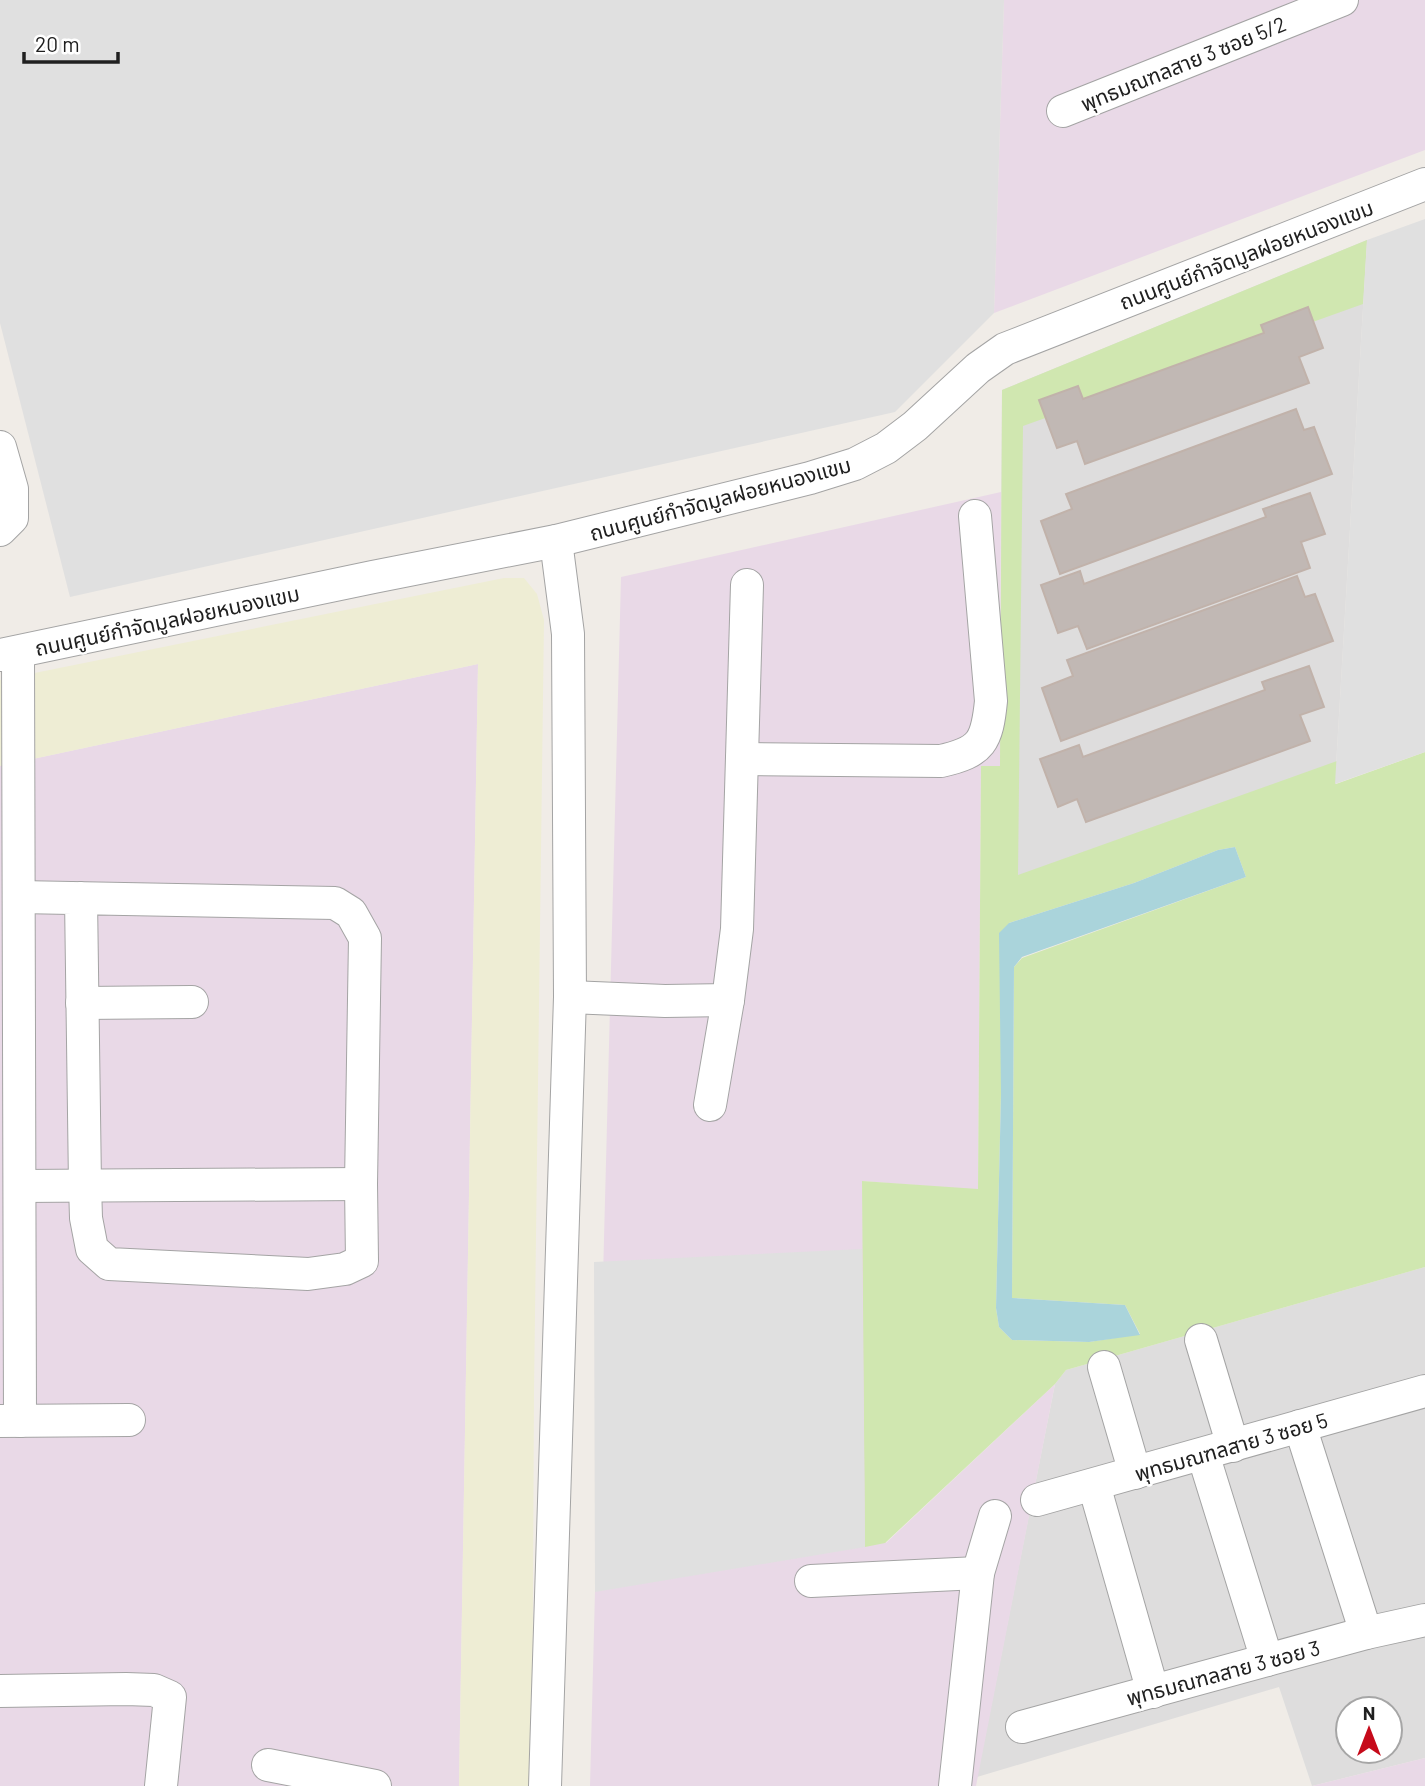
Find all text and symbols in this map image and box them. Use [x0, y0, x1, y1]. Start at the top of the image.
street label: พุทธมณฑลสาย 3 ซอย 5/2 [1077, 10, 1290, 117]
scale bar [24, 21, 119, 65]
text: 20 m [35, 31, 80, 56]
street label: ถนนศูนย์กำจัดมูลฝอยหนองแขม [1116, 194, 1377, 316]
street label: ถนนศูนย์กำจัดมูลฝอยหนองแขม [586, 451, 854, 547]
street label: ถนนศูนย์กำจัดมูลฝอยหนองแขม [32, 580, 302, 662]
street label: พุทธมณฑลสาย 3 ซอย 5 [1132, 1407, 1331, 1487]
street label: พุทธมณฑลสาย 3 ซอย 3 [1123, 1634, 1323, 1712]
north arrow [1334, 1695, 1404, 1765]
text: N [1363, 1701, 1375, 1724]

